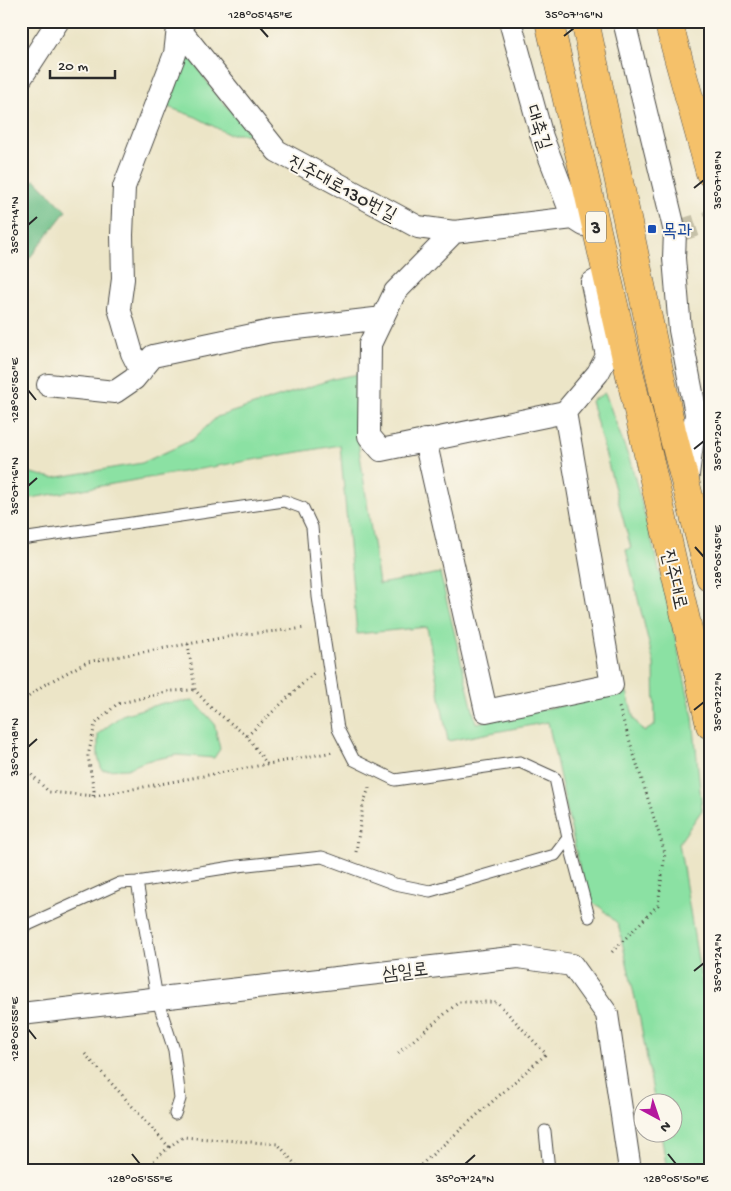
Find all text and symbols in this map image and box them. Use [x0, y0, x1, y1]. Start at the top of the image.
text: 128°05'45"E [227, 9, 292, 23]
text: 35°07'16"N [544, 9, 603, 23]
scale bar [50, 48, 115, 80]
text: 20 m [58, 58, 88, 76]
street label: 대축길 [519, 103, 555, 153]
text: 35°07'18"N [712, 151, 726, 210]
street label: 진주대로130번길 [283, 152, 400, 228]
text: 35°07'14"N [9, 196, 23, 255]
road number: 3 [586, 212, 606, 242]
place label: 목과 [662, 221, 693, 244]
marker: 목과 [646, 223, 658, 235]
text: 128°05'50"E [9, 357, 23, 423]
text: 35°07'20"N [712, 411, 726, 472]
text: 35°07'16"N [9, 457, 23, 516]
text: 128°05'45"E [712, 525, 726, 590]
street label: 진주대로 [655, 547, 691, 612]
text: 35°07'22"N [712, 673, 726, 732]
text: 35°07'18"N [9, 718, 23, 777]
text: 35°07'24"N [712, 934, 726, 993]
street label: 삼일로 [381, 959, 430, 988]
text: 128°05'55"E [9, 997, 23, 1062]
north arrow [634, 1094, 684, 1144]
text: N [656, 1117, 674, 1135]
text: 128°05'55"E [107, 1173, 172, 1187]
text: 35°07'24"N [435, 1173, 494, 1187]
text: 128°05'50"E [643, 1173, 709, 1187]

